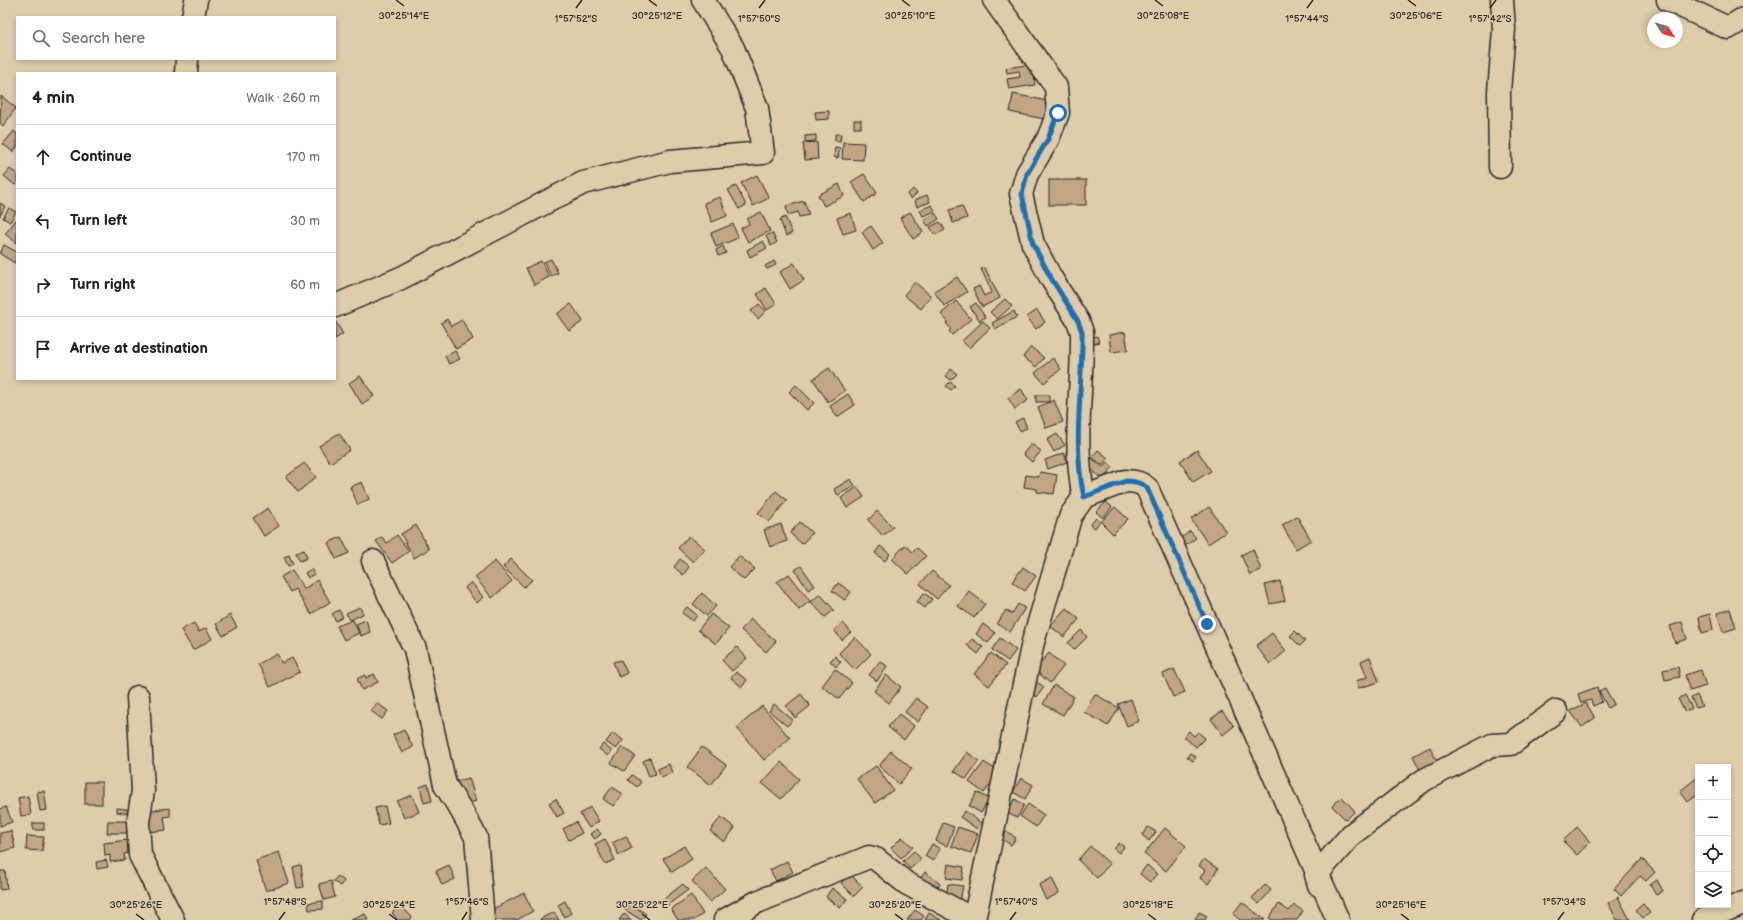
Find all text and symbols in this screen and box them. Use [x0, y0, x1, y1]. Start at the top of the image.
text: 30°25'14"E [379, 10, 430, 22]
text: 30°25'12"E [632, 10, 683, 22]
text: 30°25'10"E [885, 10, 936, 22]
text: 30°25'08"E [1137, 10, 1190, 22]
text: 30°25'06"E [1390, 10, 1443, 22]
north arrow [1647, 12, 1683, 48]
text: 1°57'52"S [555, 13, 597, 25]
text: 1°57'50"S [738, 13, 780, 25]
text: 1°57'44"S [1285, 13, 1329, 25]
text: 1°57'42"S [1468, 13, 1512, 25]
search box [16, 16, 336, 60]
icon: search [30, 27, 52, 49]
text: Search here [62, 29, 145, 48]
text: 4 min [32, 88, 75, 108]
text: Walk · 260 m [246, 90, 320, 106]
route start [1049, 104, 1067, 122]
icon: ahead [32, 146, 54, 168]
text: Continue [70, 147, 132, 166]
text: 170 m [287, 149, 320, 165]
icon: left [32, 210, 54, 232]
text: Turn left [70, 211, 127, 230]
text: 30 m [290, 213, 320, 229]
icon: right [32, 274, 54, 296]
text: Turn right [70, 275, 135, 294]
text: 60 m [290, 277, 320, 293]
icon: arrive [32, 338, 54, 360]
text: Arrive at destination [70, 339, 208, 358]
route end [1198, 615, 1216, 633]
map controls [1695, 764, 1731, 908]
button: + [1695, 764, 1731, 800]
button: − [1695, 800, 1731, 836]
button: locate [1695, 836, 1731, 872]
button: layers [1695, 872, 1731, 908]
text: 1°57'48"S [263, 896, 307, 908]
text: 1°57'46"S [445, 896, 489, 908]
text: 1°57'40"S [994, 896, 1038, 908]
text: 1°57'34"S [1542, 896, 1586, 908]
text: 30°25'26"E [110, 899, 163, 911]
text: 30°25'24"E [363, 899, 416, 911]
text: 30°25'22"E [616, 899, 669, 911]
text: 30°25'20"E [869, 899, 922, 911]
text: 30°25'18"E [1123, 899, 1174, 911]
text: 30°25'16"E [1376, 899, 1427, 911]

